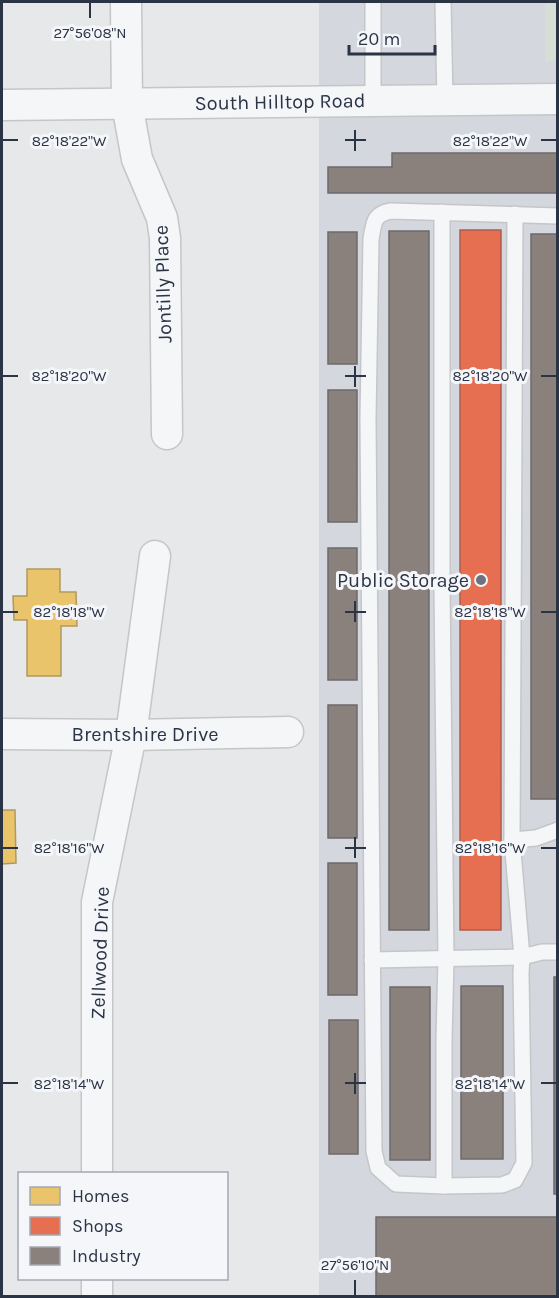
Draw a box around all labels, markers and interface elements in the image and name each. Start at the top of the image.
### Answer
scale bar [349,18,434,56]
text: 27°56'08"N [54,24,126,42]
text: 20 m [358,28,400,50]
street label: South Hilltop Road [194,89,366,115]
text: 82°18'22"W [32,132,107,150]
text: 82°18'22"W [453,132,528,150]
street label: Jontilly Place [149,225,177,343]
text: 82°18'20"W [32,367,107,385]
text: 82°18'20"W [453,367,528,385]
place label: Public Storage [337,569,469,592]
marker: Public Storage [474,573,488,587]
text: 82°18'18"W [33,603,105,621]
text: 82°18'18"W [454,603,526,621]
street label: Brentshire Drive [71,723,219,746]
text: 82°18'16"W [34,839,105,857]
text: 82°18'16"W [455,839,526,857]
street label: Zellwood Drive [86,886,114,1020]
text: 82°18'14"W [34,1075,105,1093]
text: 82°18'14"W [455,1075,526,1093]
legend [18,1172,228,1280]
text: Homes [72,1185,129,1207]
text: Shops [72,1215,124,1237]
text: Industry [72,1245,141,1267]
text: 27°56'10"N [321,1256,389,1274]

